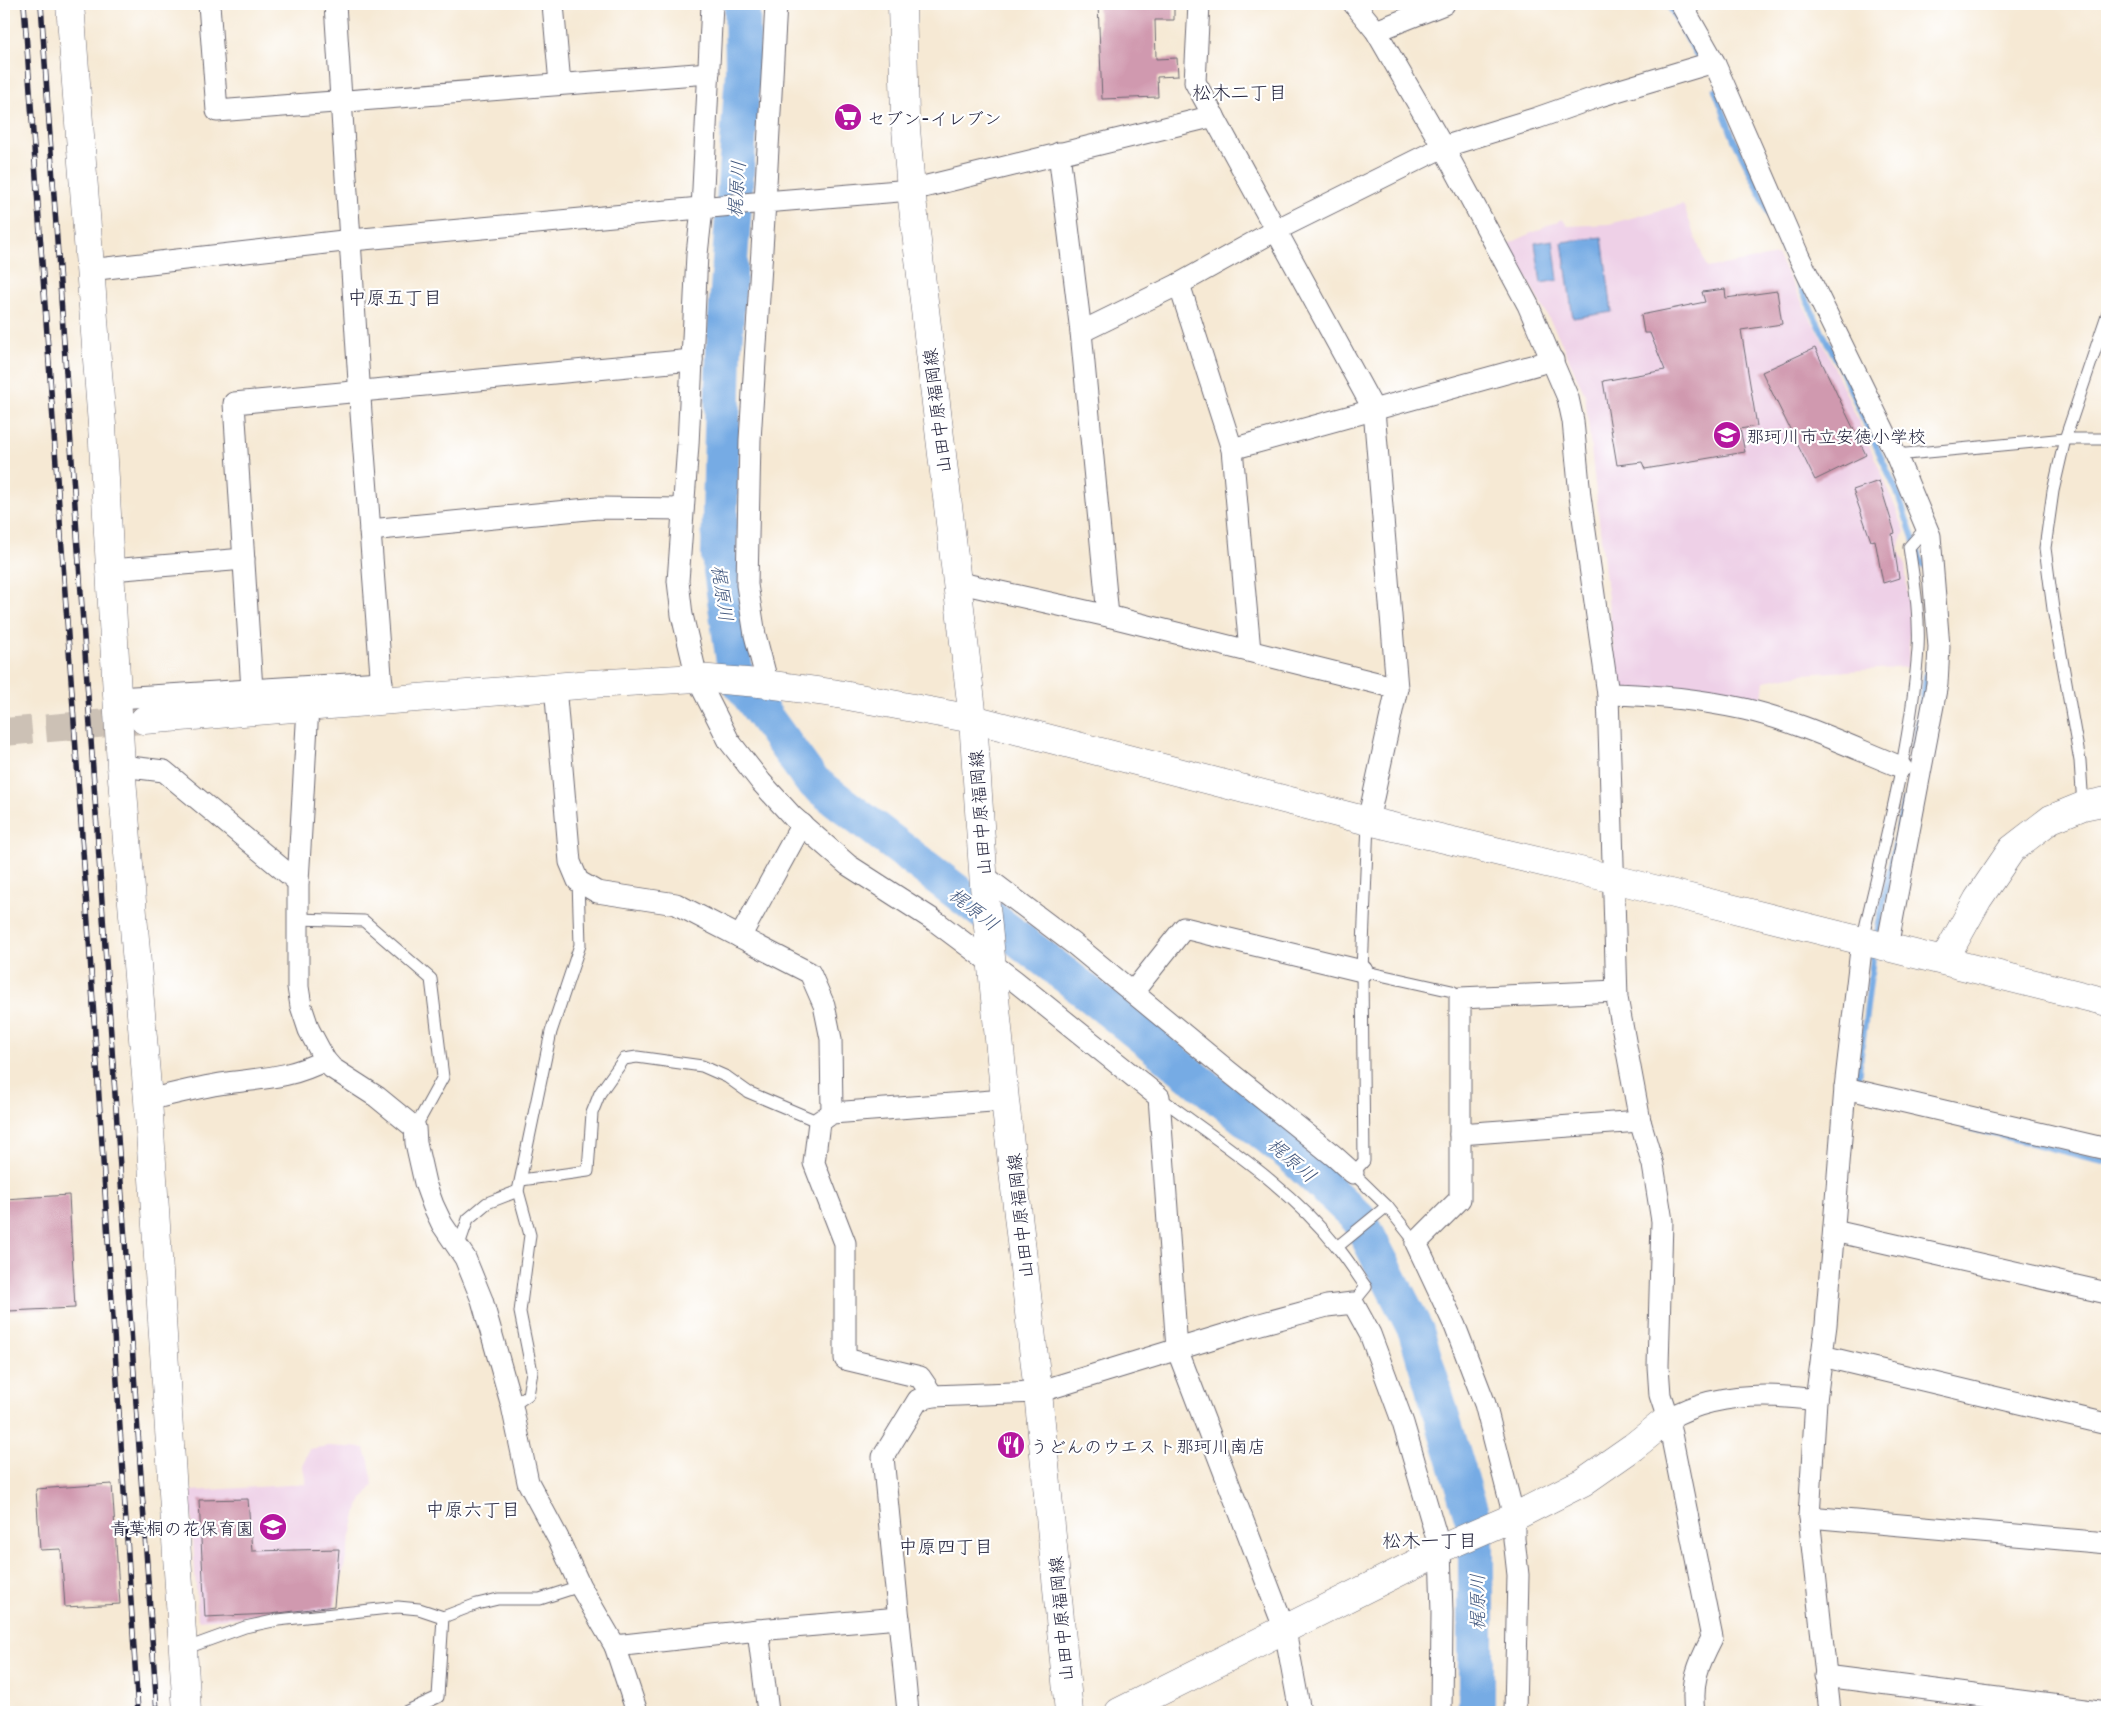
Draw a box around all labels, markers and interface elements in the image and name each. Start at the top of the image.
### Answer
district label: 松木二丁目 [1192,77,1288,105]
supermarket icon: セブン-イレブン [833,102,863,132]
place label: セブン-イレブン [867,104,1002,131]
water label: 梶原川 [719,160,751,218]
district label: 中原五丁目 [347,282,443,310]
street label: 山田中原福岡線 [915,347,957,475]
school or university icon: 那珂川市立安徳小学校 [1712,420,1742,450]
place label: 那珂川市立安徳小学校 [1746,422,1926,449]
water label: 梶原川 [706,563,742,623]
street label: 山田中原福岡線 [961,749,997,877]
water label: 梶原川 [944,879,1006,937]
water label: 梶原川 [1262,1130,1324,1188]
street label: 山田中原福岡線 [999,1152,1039,1280]
restaurant icon: うどんのウエスト那珂川南店 [996,1430,1026,1460]
place label: うどんのウエスト那珂川南店 [1030,1432,1266,1459]
district label: 中原六丁目 [425,1494,521,1522]
school or university icon: 青葉桐の花保育園 [258,1512,288,1542]
place label: 青葉桐の花保育園 [110,1514,254,1541]
district label: 松木一丁目 [1382,1525,1478,1553]
district label: 中原四丁目 [898,1531,994,1559]
street label: 山田中原福岡線 [1041,1555,1079,1683]
water label: 梶原川 [1462,1573,1490,1631]

